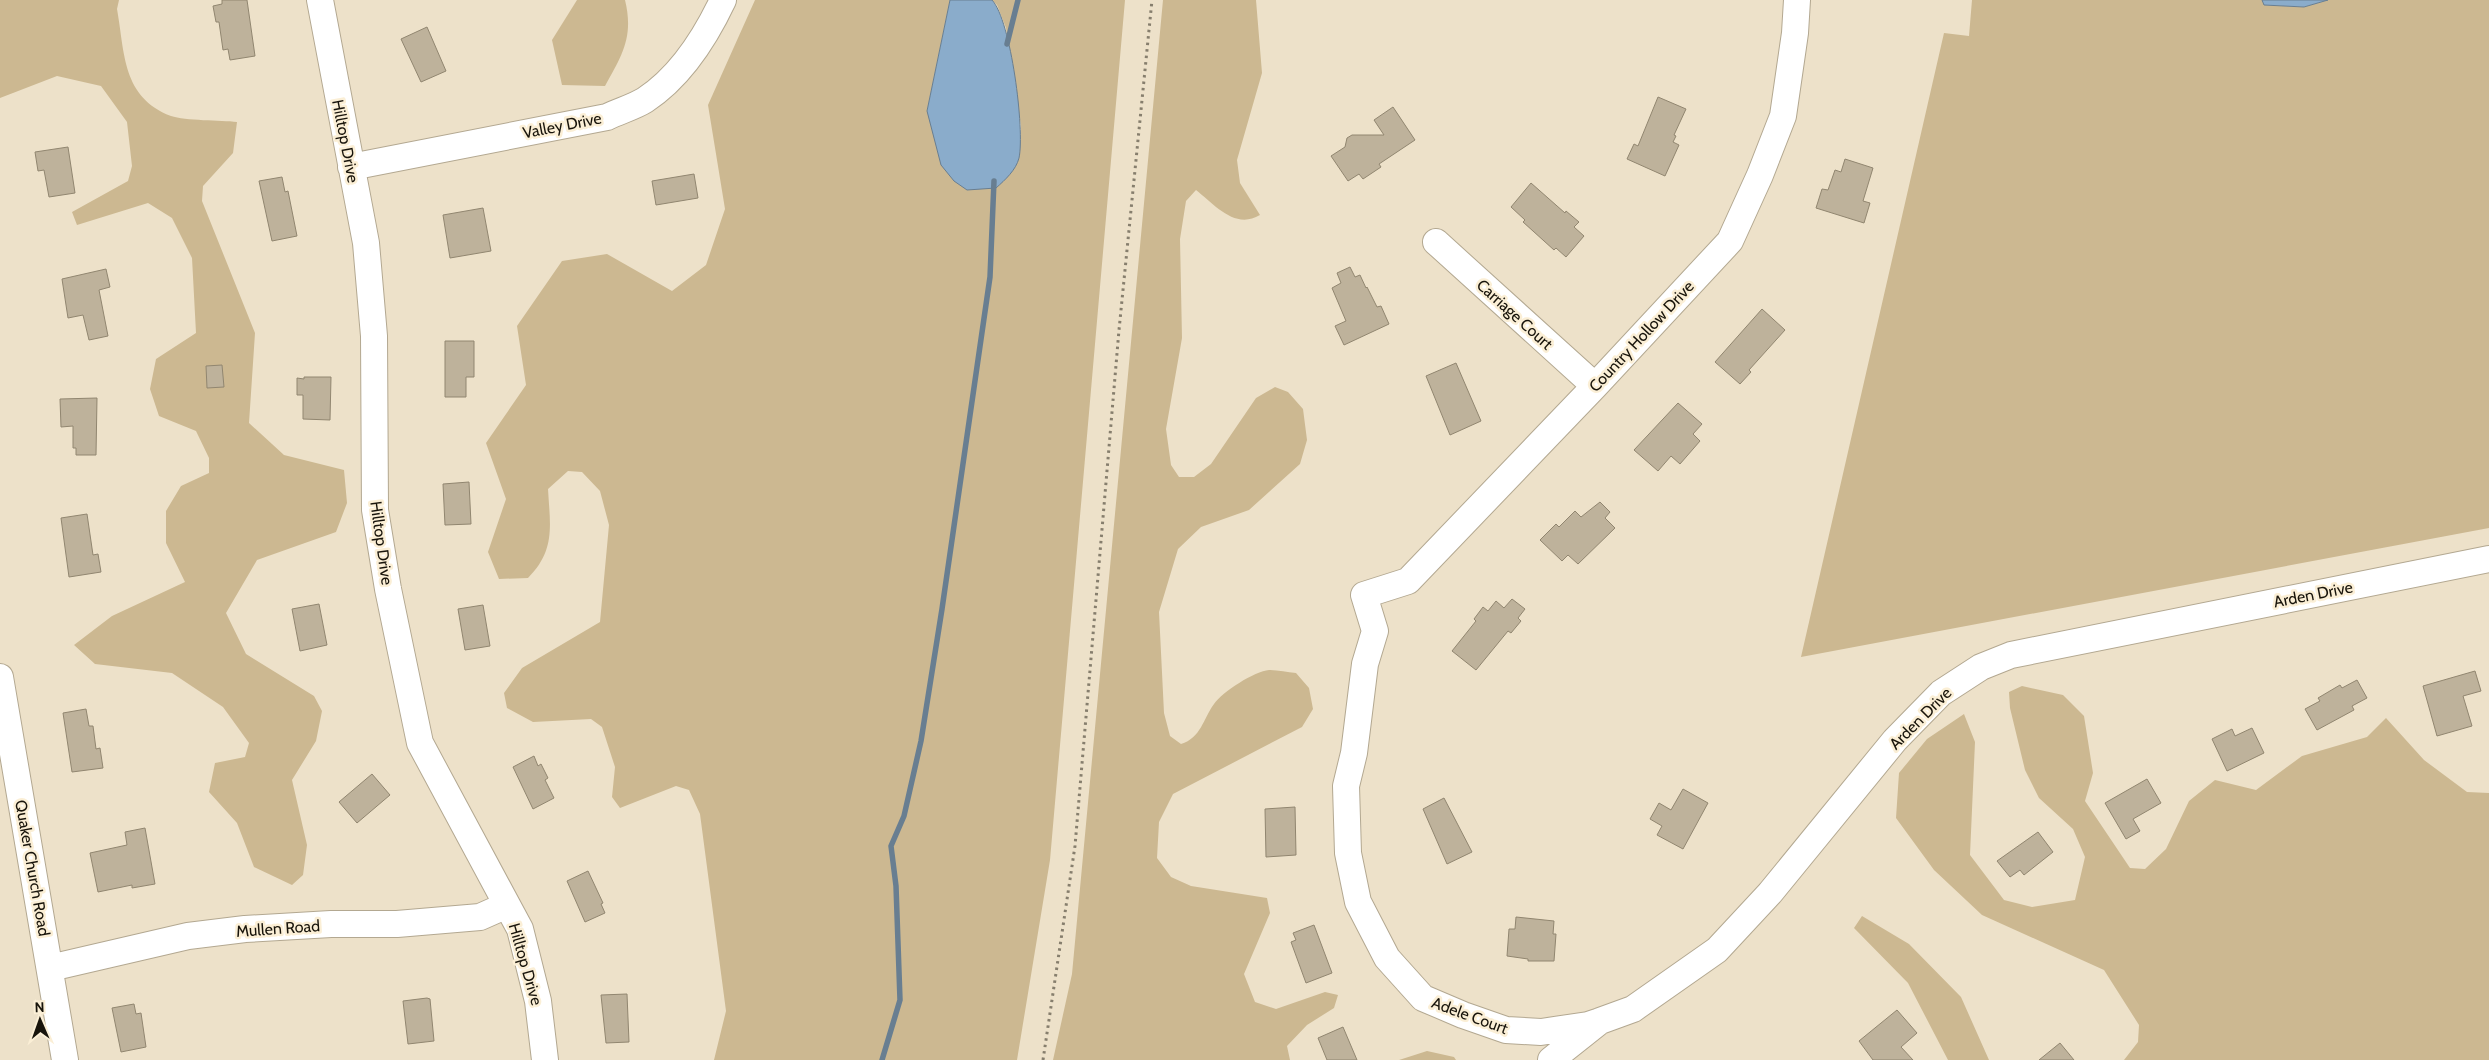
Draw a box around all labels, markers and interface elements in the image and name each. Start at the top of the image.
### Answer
street label: Hilltop Drive [328,98,363,184]
street label: Valley Drive [521,109,603,142]
street label: Carriage Court [1473,275,1557,354]
street label: Country Hollow Drive [1585,277,1698,396]
street label: Hilltop Drive [366,500,397,586]
street label: Arden Drive [2272,578,2354,611]
street label: Arden Drive [1885,683,1955,753]
street label: Quaker Church Road [11,799,54,938]
street label: Mullen Road [235,916,321,941]
street label: Hilltop Drive [505,921,546,1007]
street label: Adele Court [1429,993,1511,1038]
north arrow [15,995,65,1045]
text: N [34,998,45,1016]

